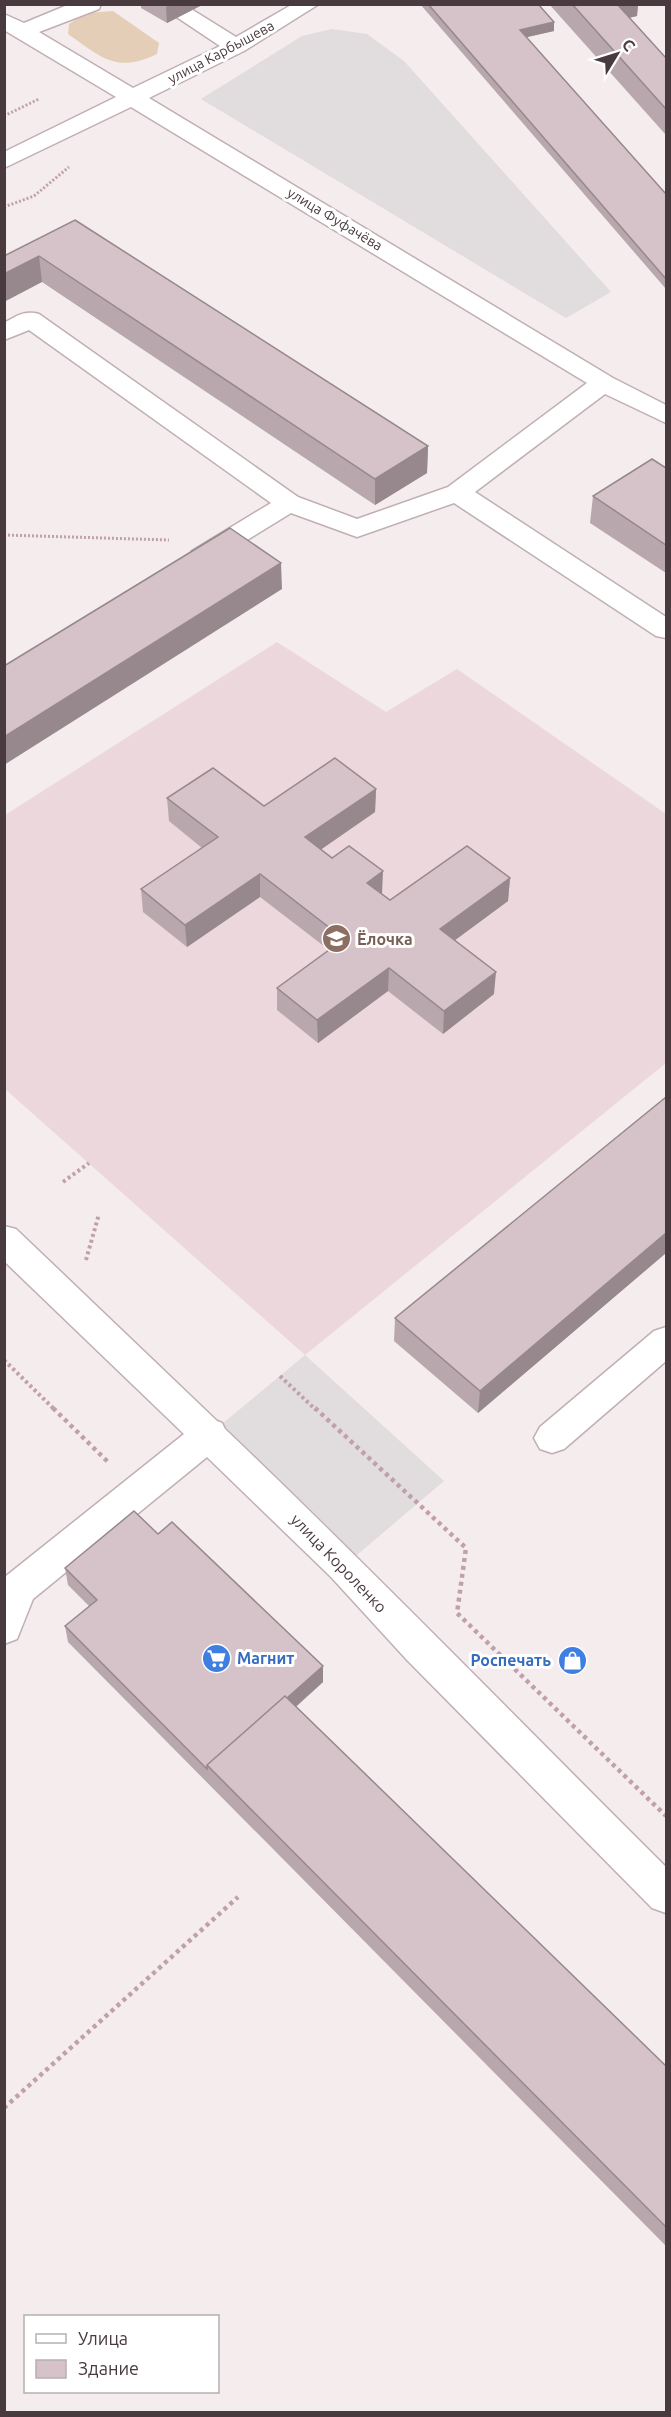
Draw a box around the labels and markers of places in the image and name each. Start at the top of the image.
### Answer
school or university icon: Ёлочка [320,923,352,955]
place label: Ёлочка [357,930,413,948]
supermarket icon: Магнит [200,1642,232,1674]
shop icon: Роспечать [556,1644,588,1676]
place label: Магнит [237,1649,294,1667]
place label: Роспечать [470,1651,551,1669]

